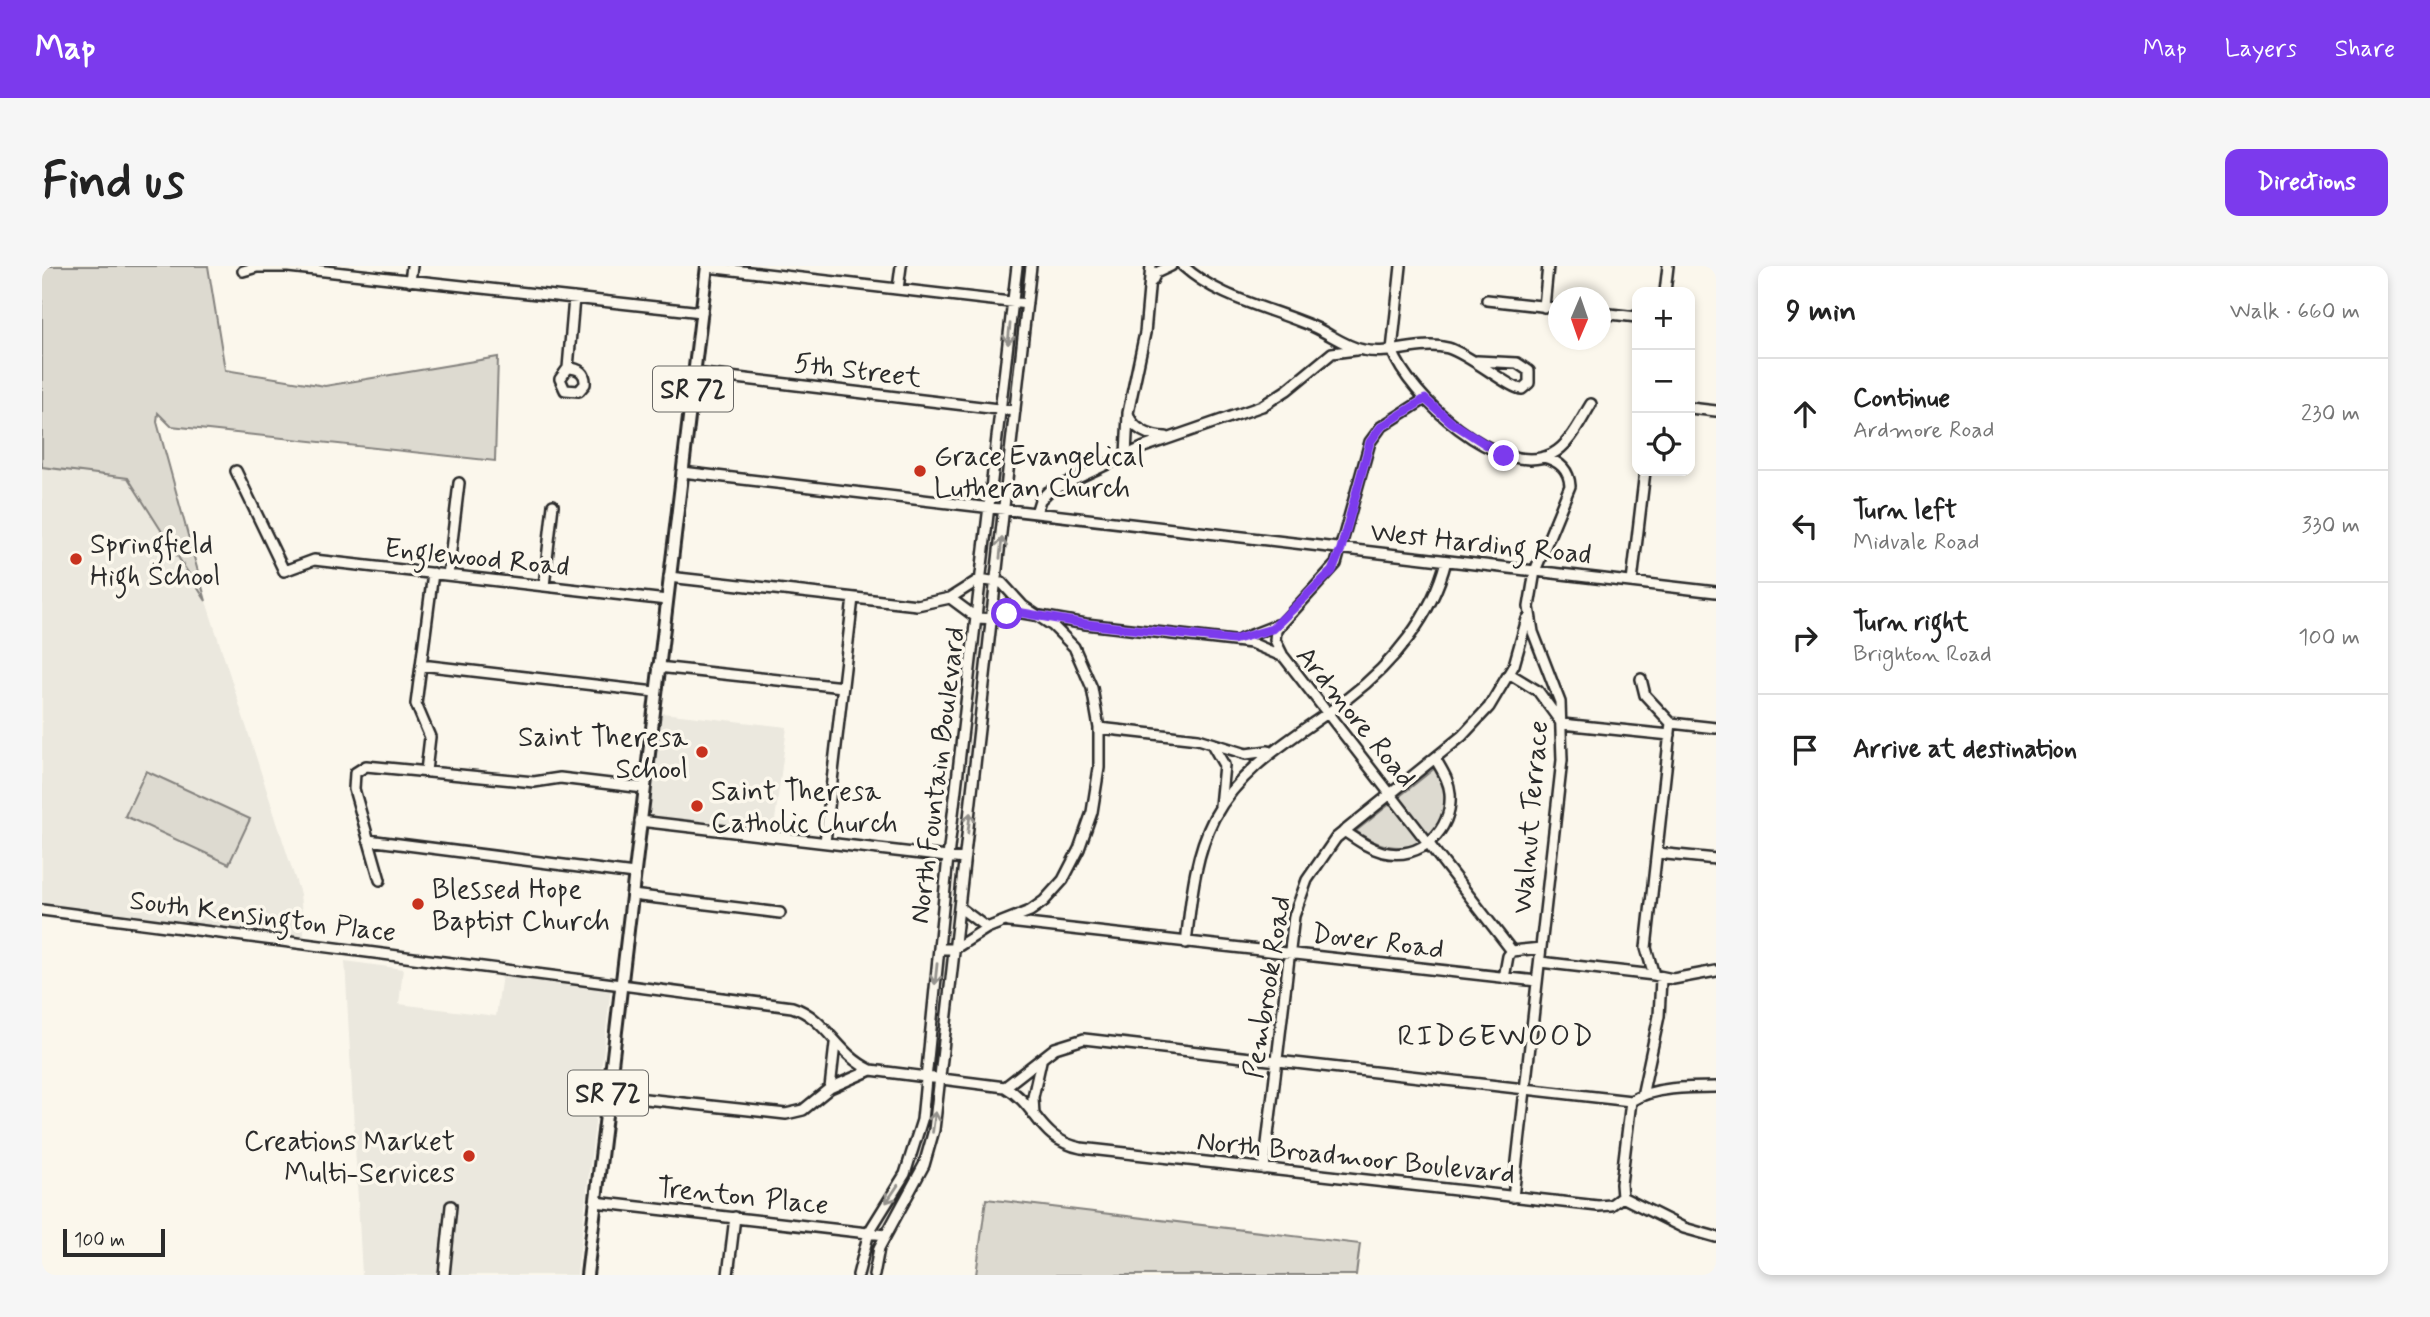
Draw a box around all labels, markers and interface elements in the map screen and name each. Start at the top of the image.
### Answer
text: Map [35,27,95,71]
text: Map [2143,34,2187,65]
text: Layers [2225,34,2297,65]
text: Share [2335,34,2395,65]
button: Directions [2225,149,2388,216]
text: Find us [42,150,185,215]
north arrow [1548,287,1611,350]
map controls [1632,287,1695,476]
button: + [1632,287,1695,350]
text: 9 min [1786,292,1856,331]
text: Walk · 660 m [2230,297,2360,327]
one-way arrow [1003,322,1016,345]
street label: 5th Street [792,345,924,398]
button: − [1632,350,1695,413]
road number: SR 72 [653,366,733,412]
text: Continue [1853,382,1950,416]
icon: ahead [1786,395,1824,433]
text: 230 m [2301,399,2360,429]
button: locate [1632,413,1695,476]
text: Ardmore Road [1853,416,1994,446]
place label: Grace Evangelical Lutheran Church [934,439,1144,508]
route end [1488,440,1519,471]
marker: Grace Evangelical Lutheran Church [912,463,928,479]
text: Turn left [1853,494,1957,528]
icon: left [1786,507,1824,545]
text: 330 m [2302,511,2360,541]
street label: West Harding Road [1368,514,1593,577]
place label: Springfield High School [90,527,220,599]
text: Midvale Road [1853,528,1980,558]
street label: Englewood Road [382,530,571,590]
one-way arrow [994,538,1007,560]
marker: Springfield High School [68,551,84,567]
route start [991,598,1022,629]
text: Turn right [1853,606,1969,640]
icon: right [1786,619,1824,657]
text: 100 m [2298,623,2360,653]
street label: North Fountain Boulevard [902,625,975,926]
street label: Ardmore Road [1286,639,1424,796]
text: Brighton Road [1853,640,1992,670]
street label: Walnut Terrace [1505,719,1558,915]
place label: Saint Theresa School [518,720,688,789]
icon: arrive [1786,731,1824,769]
text: Arrive at destination [1853,733,2077,767]
marker: Saint Theresa School [694,744,710,760]
place label: Saint Theresa Catholic Church [711,774,898,843]
marker: Saint Theresa Catholic Church [689,798,705,814]
one-way arrow [962,812,975,835]
place label: Blessed Hope Baptist Church [432,872,610,941]
street label: South Kensington Place [127,883,398,955]
street label: Pembrook Road [1236,893,1301,1081]
marker: Blessed Hope Baptist Church [410,896,426,912]
street label: Dover Road [1310,916,1446,969]
one-way arrow [930,962,943,984]
district label: RIDGEWOOD [1397,1017,1595,1056]
road number: SR 72 [568,1070,648,1115]
one-way arrow [928,1111,941,1134]
street label: North Broadmoor Boulevard [1195,1123,1517,1194]
place label: Creations Market Multi-Services [244,1124,455,1193]
marker: Creations Market Multi-Services [461,1148,477,1164]
street label: Trenton Place [655,1170,830,1225]
one-way arrow [885,1184,899,1203]
scale bar [63,1226,164,1258]
text: 100 m [74,1228,125,1253]

